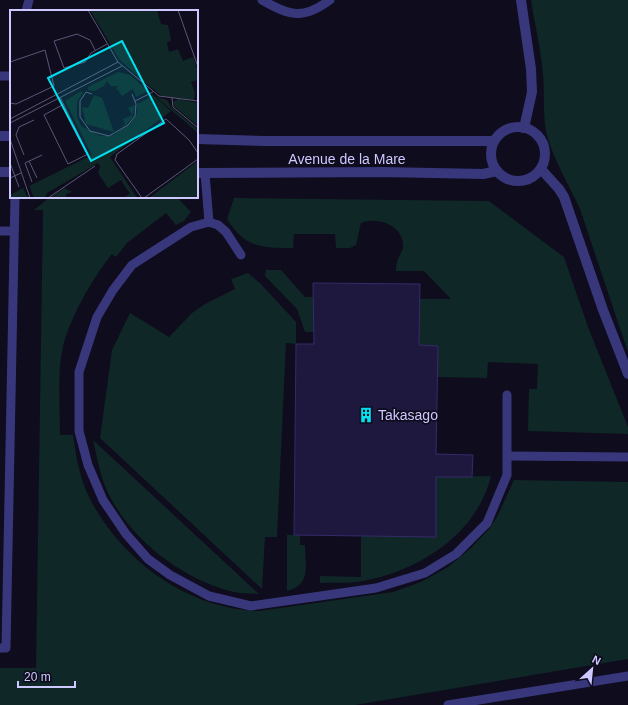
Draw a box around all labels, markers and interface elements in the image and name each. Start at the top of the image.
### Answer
inset map [10,10,198,198]
street label: Avenue de la Mare [288,151,406,167]
building icon: Takasago [357,406,375,424]
place label: Takasago [378,407,438,423]
north arrow [572,649,612,689]
text: N [590,653,603,667]
scale bar [18,663,75,689]
text: 20 m [24,670,51,684]

